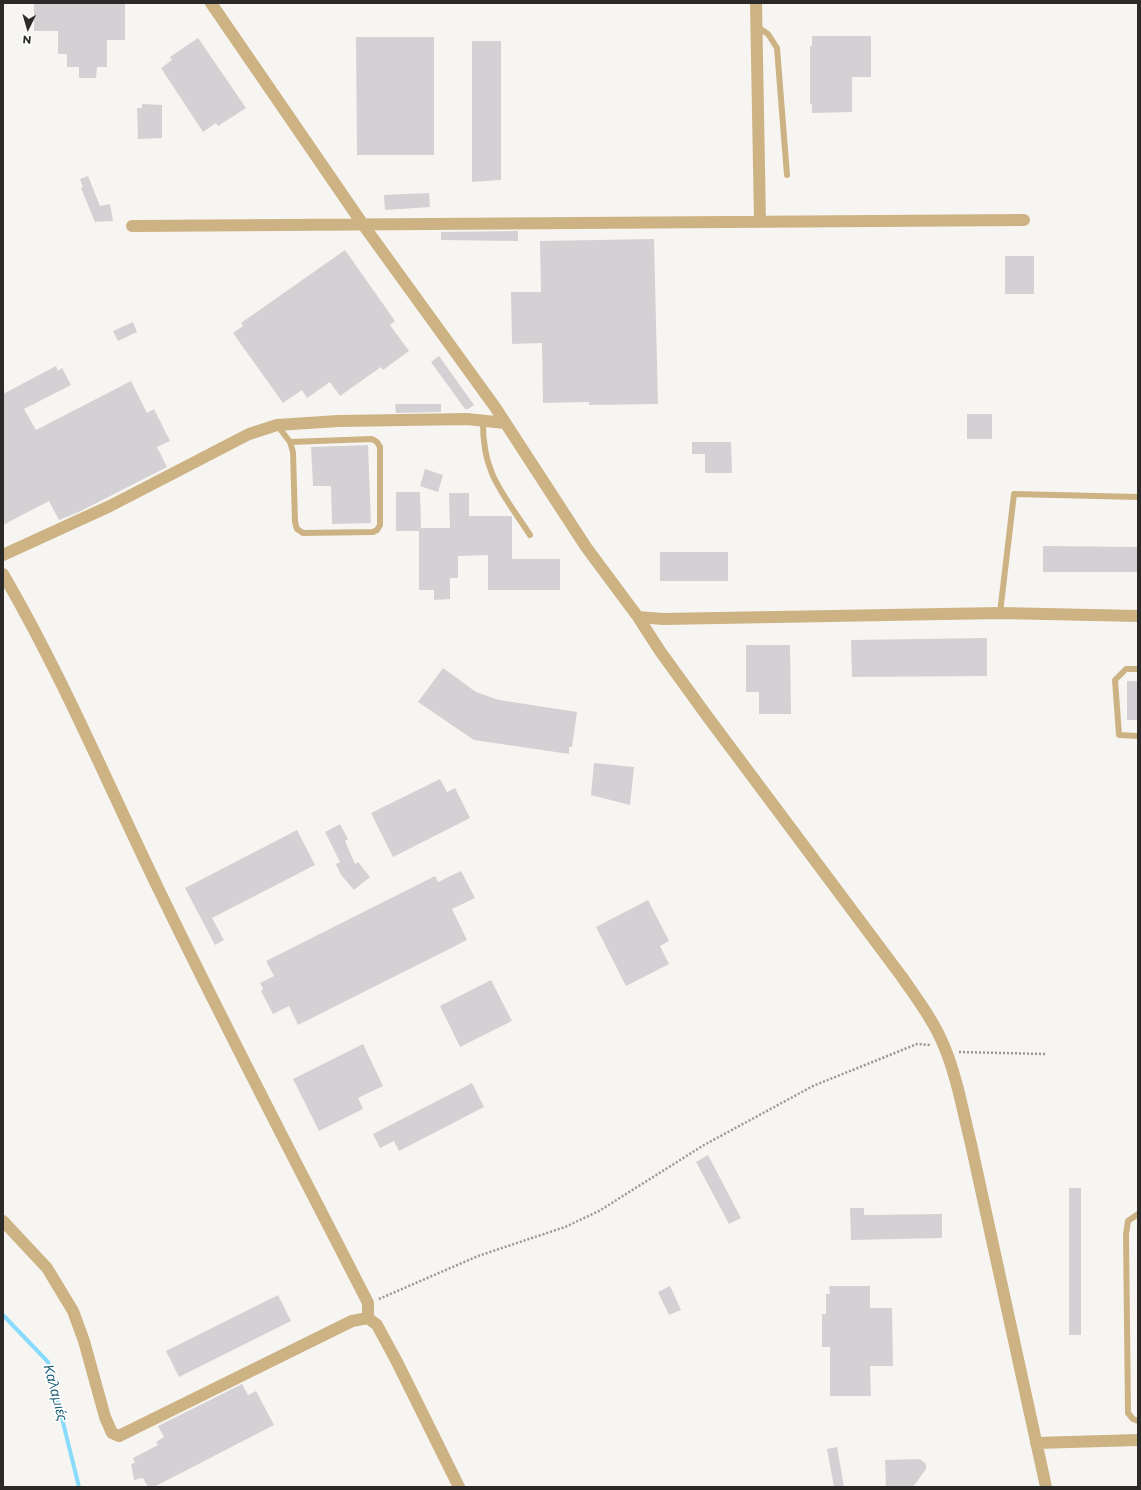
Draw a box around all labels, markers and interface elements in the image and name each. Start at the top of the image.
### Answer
north arrow [8,8,48,48]
text: N [22,33,32,47]
water label: Καλαμιές [39,1363,71,1423]

